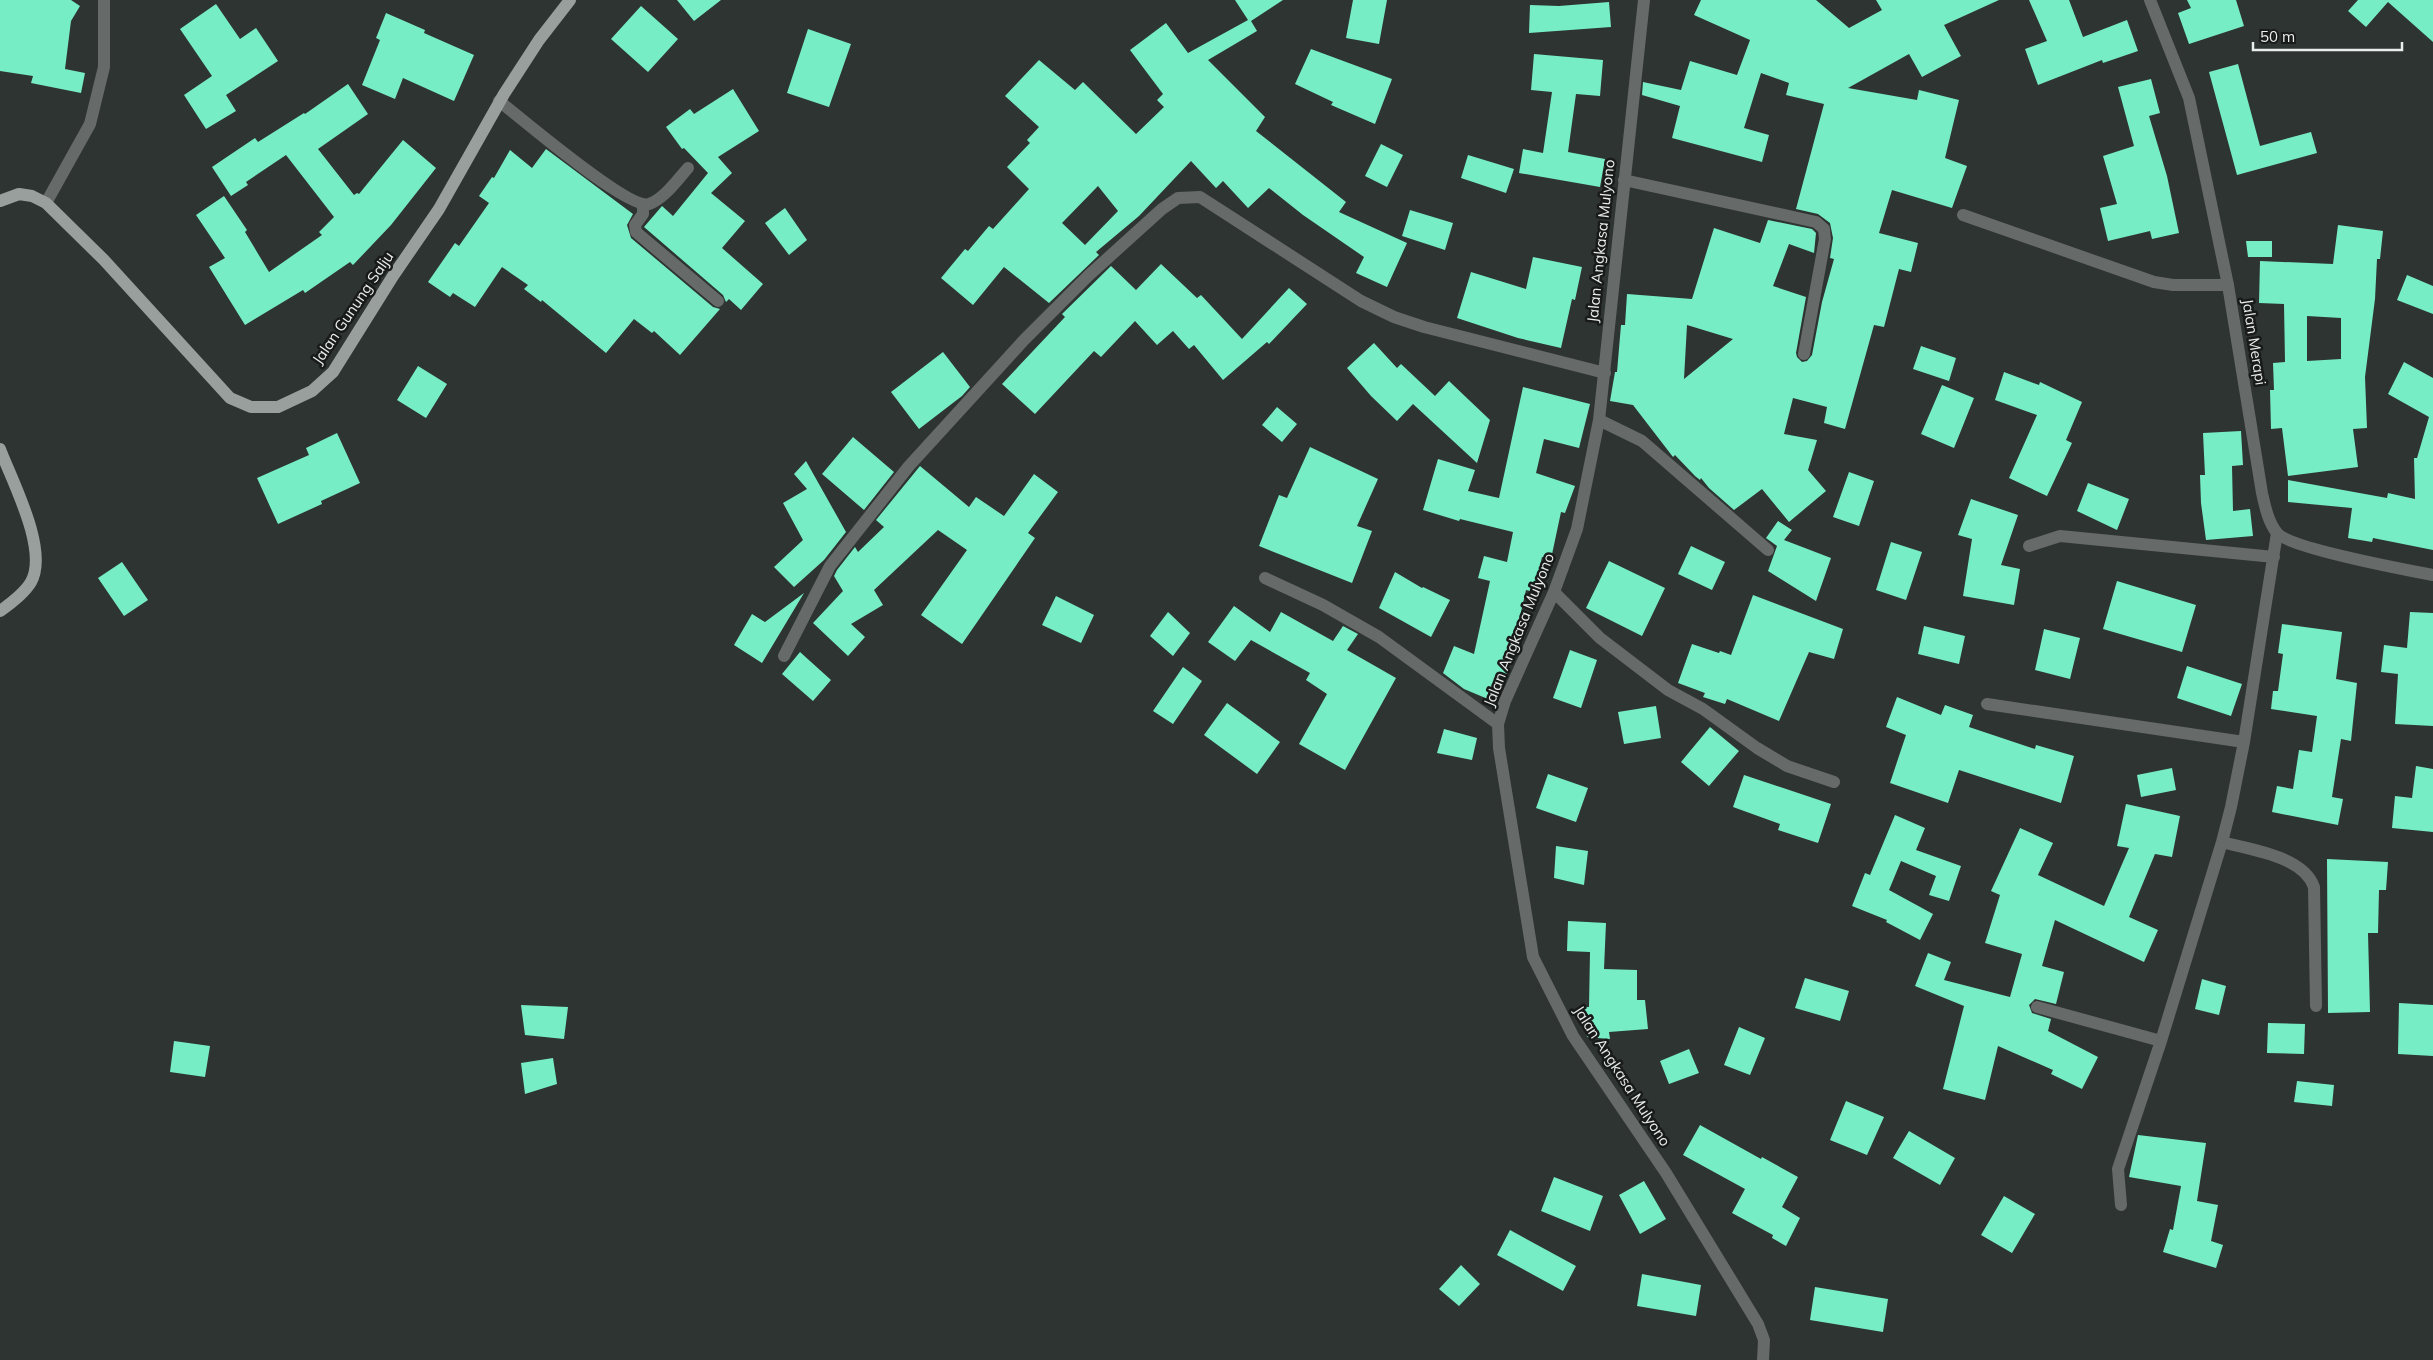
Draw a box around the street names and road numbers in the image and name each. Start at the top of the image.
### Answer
street label: Jalan Angkasa Mulyono [1582,158,1619,323]
street label: Jalan Gunung Salju [308,248,397,368]
street label: Jalan Merapi [2238,297,2271,386]
street label: Jalan Angkasa Mulyono [1479,550,1558,709]
street label: Jalan Angkasa Mulyono [1570,1002,1675,1150]

